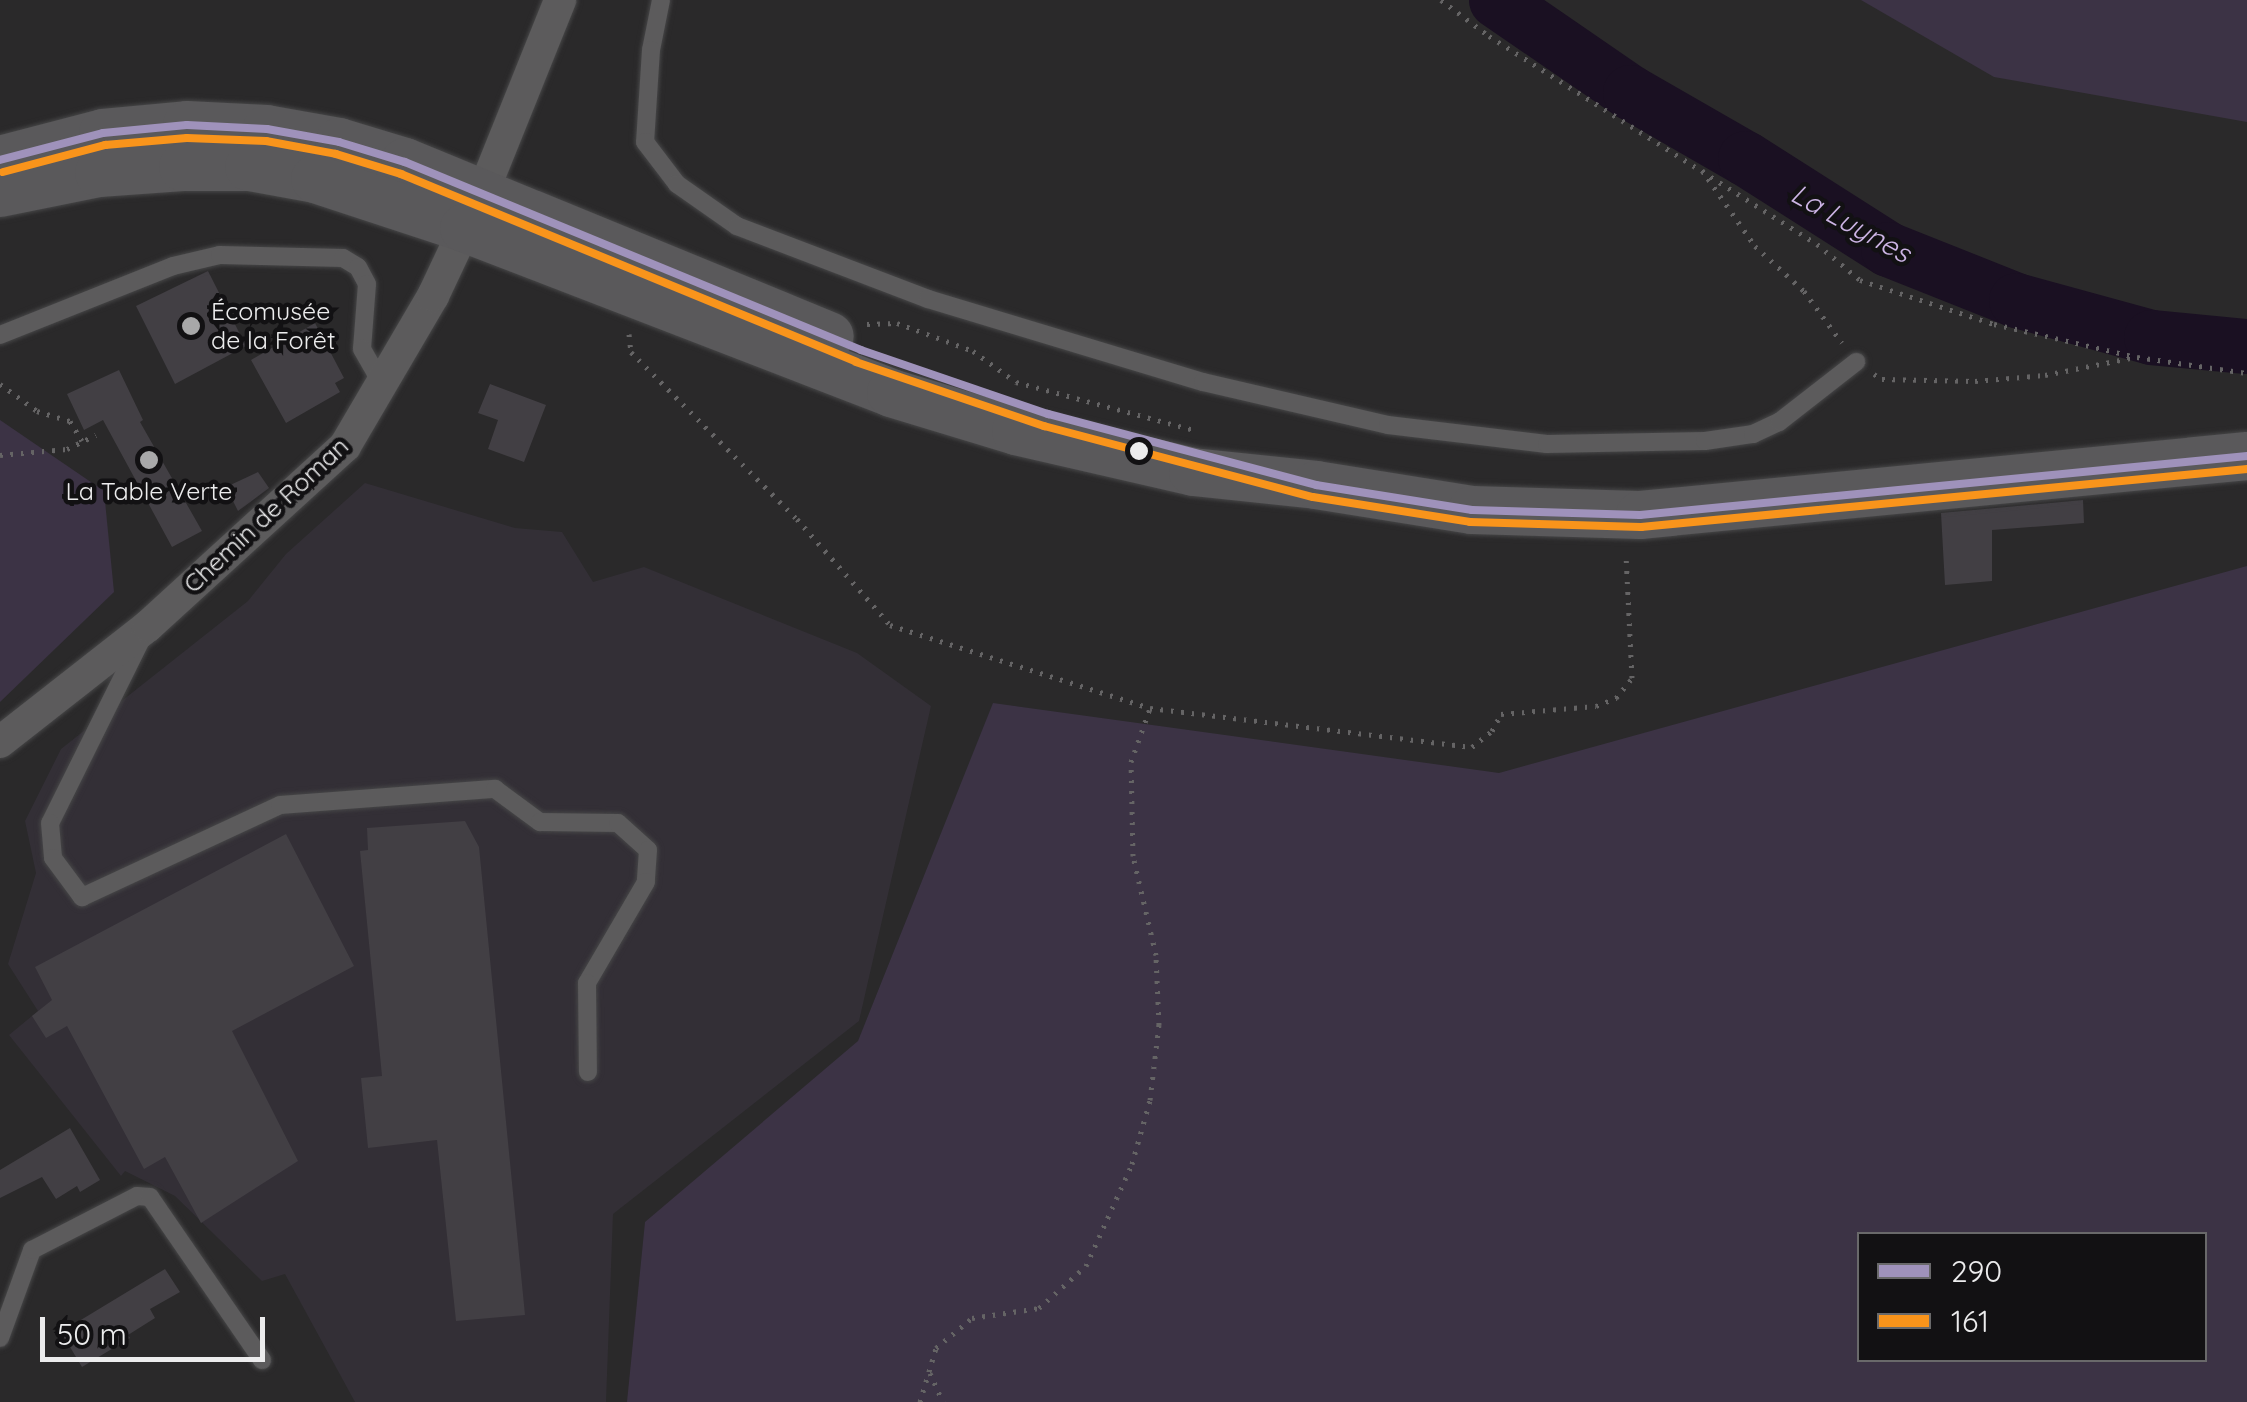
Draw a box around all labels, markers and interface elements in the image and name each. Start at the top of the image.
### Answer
water label: La Luynes [1785,176,1917,270]
place label: Écomusée de la Forêt [211,297,335,356]
marker: Écomusée de la Forêt [180,315,202,337]
street label: Chemin de Roman [177,431,355,599]
unlabelled marker [1129,441,1149,461]
marker: La Table Verte [138,449,160,471]
place label: La Table Verte [66,476,232,506]
legend [1857,1232,2207,1362]
text: 290 [1951,1252,2002,1290]
scale bar [45,1297,270,1359]
text: 161 [1951,1302,1989,1340]
text: 50 m [57,1315,127,1353]

